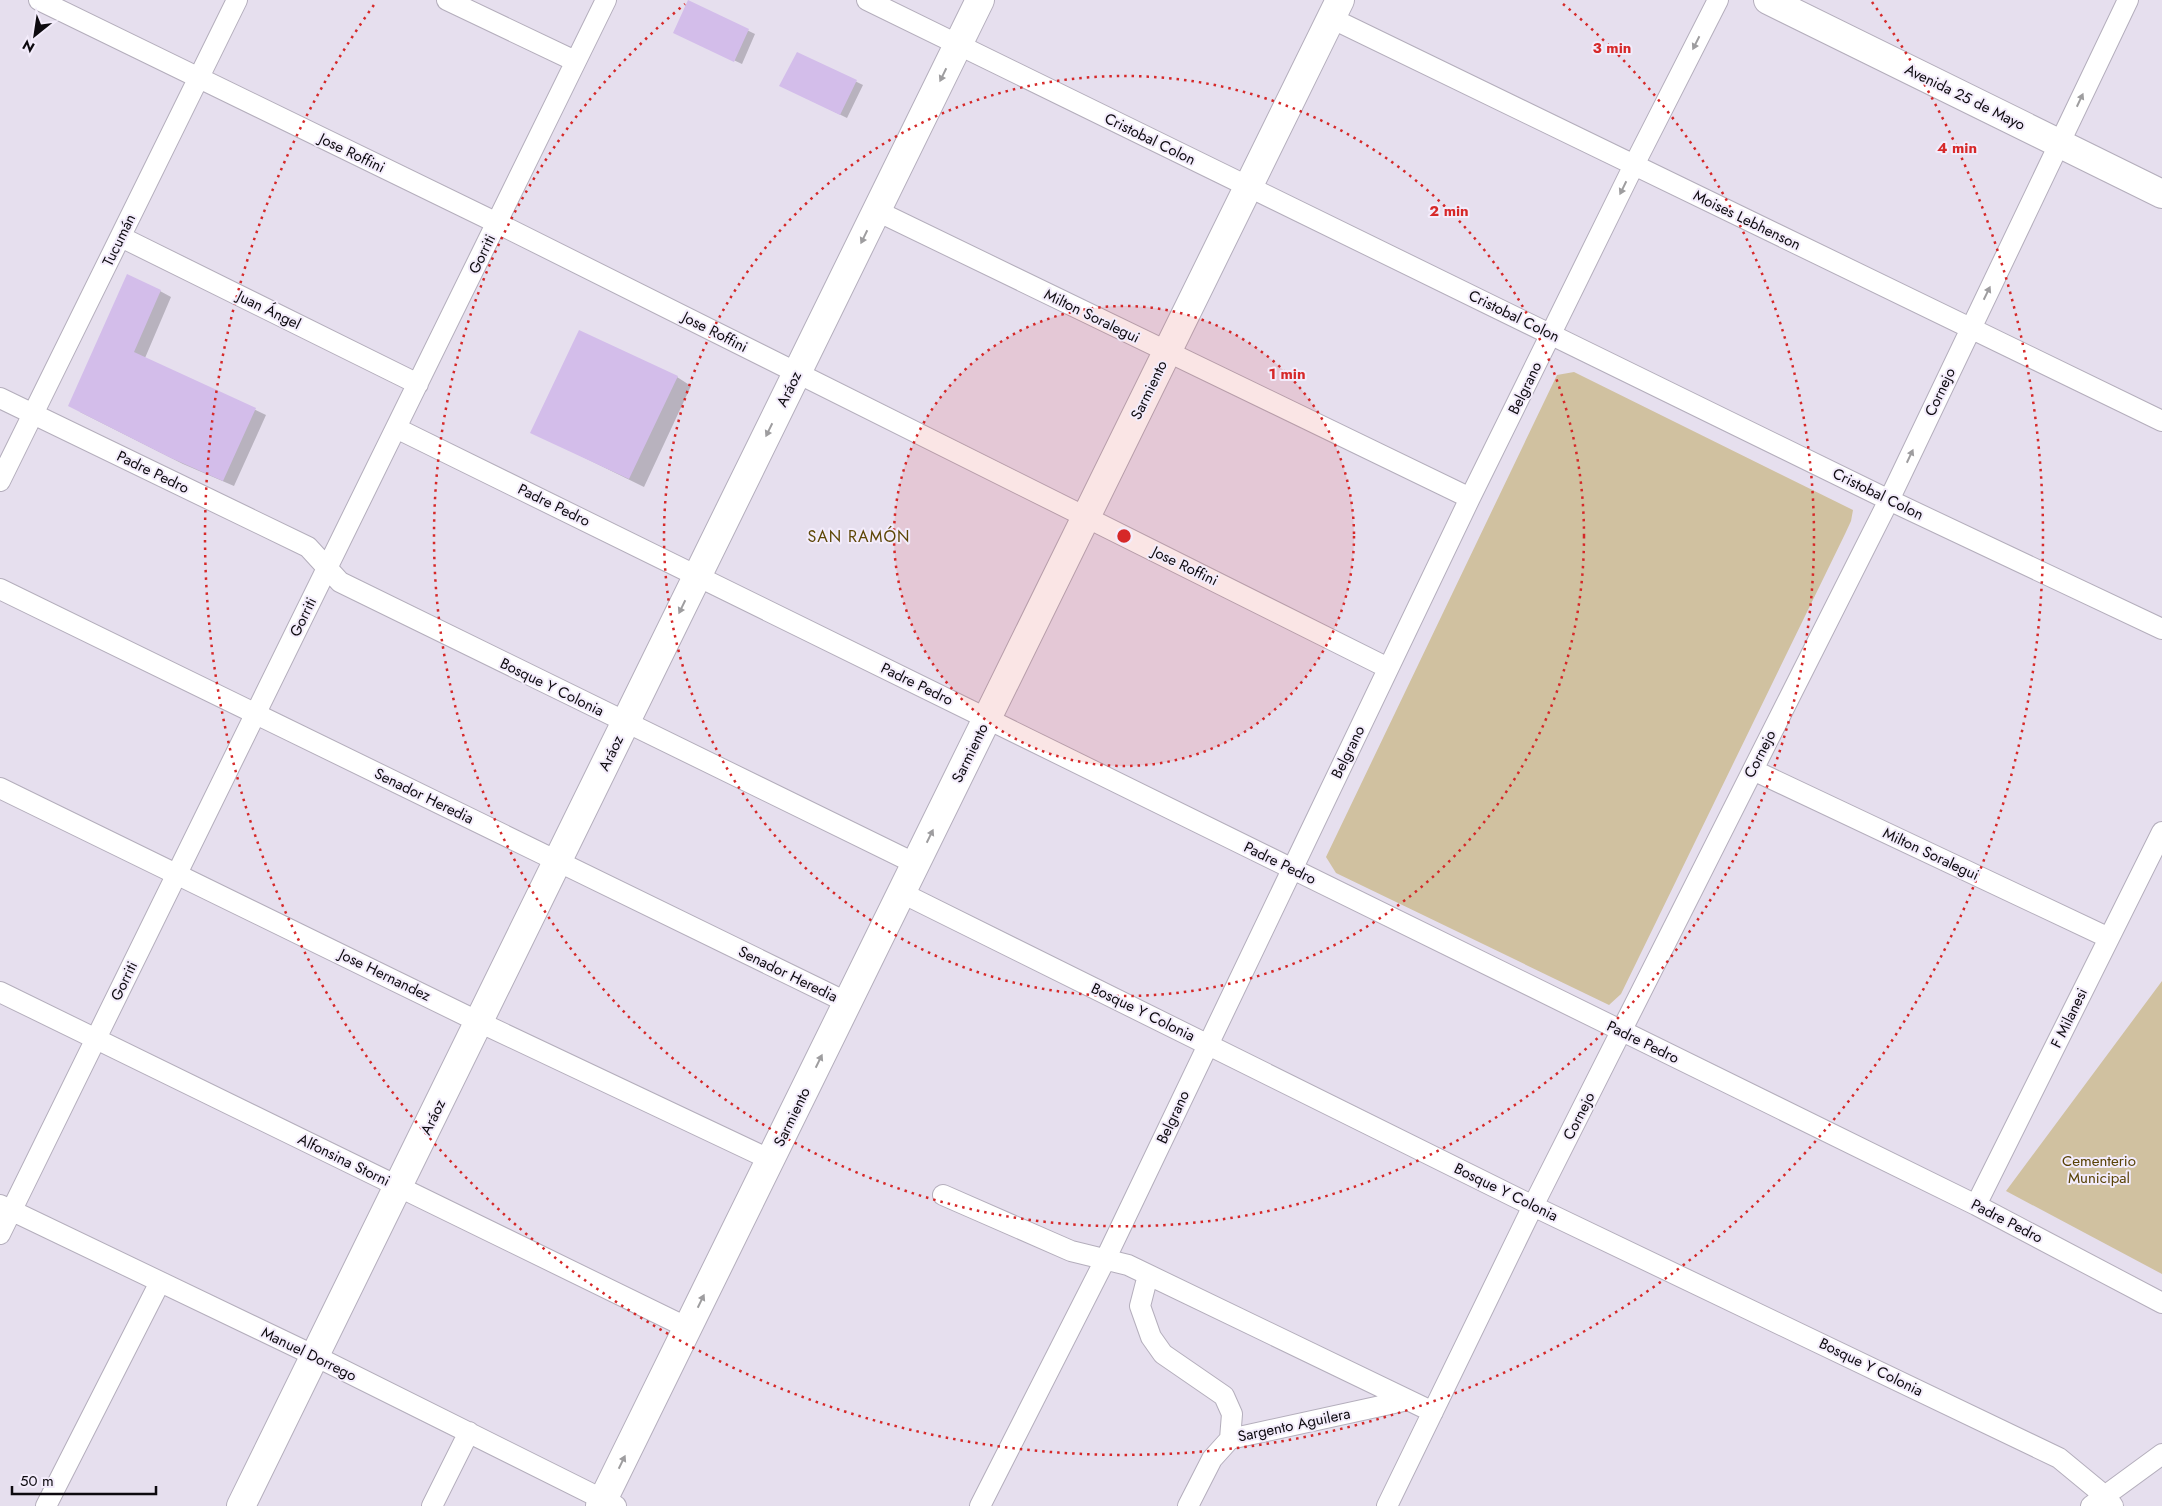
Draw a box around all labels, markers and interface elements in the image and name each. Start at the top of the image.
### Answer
north arrow [10,10,60,60]
text: N [19,35,38,58]
one-way arrow [1692,36,1700,51]
text: 3 min [1593,37,1631,59]
street label: Avenida 25 de Mayo [1901,58,2029,136]
one-way arrow [939,68,947,82]
one-way arrow [2077,93,2085,107]
street label: Cristobal Colon [1101,107,1199,171]
street label: Jose Roffini [314,127,389,178]
text: 4 min [1937,137,1977,159]
one-way arrow [1619,181,1627,196]
street label: Moises Lebhenson [1690,184,1804,256]
text: 2 min [1429,200,1469,222]
street label: Tucumán [97,210,141,270]
one-way arrow [860,230,868,244]
street label: Gorriti [463,231,501,277]
street label: Milton Soralegui [1040,283,1144,349]
street label: Juan Ángel [232,284,305,335]
street label: Cristobal Colon [1465,284,1563,348]
one-way arrow [1983,286,1991,301]
street label: Jose Roffini [677,305,752,358]
street label: Sarmiento [1125,357,1173,423]
street label: Belgrano [1503,358,1547,418]
text: 1 min [1268,363,1306,385]
street label: Cornejo [1919,364,1961,420]
street label: Aráoz [771,367,807,411]
one-way arrow [765,423,773,437]
street label: Padre Pedro [113,445,193,499]
one-way arrow [1906,449,1914,463]
street label: Cristobal Colon [1829,462,1927,526]
street label: Padre Pedro [514,478,594,532]
district label: SAN RAMÓN [807,525,911,548]
centre of rings [1115,527,1133,545]
street label: Jose Roffini [1147,540,1222,591]
street label: Gorriti [284,594,322,640]
one-way arrow [677,600,685,614]
street label: Bosque Y Colonia [496,652,608,722]
street label: Padre Pedro [877,657,957,711]
street label: Sarmiento [946,720,994,786]
street label: Belgrano [1326,722,1370,782]
street label: Cornejo [1739,726,1781,782]
street label: Aráoz [593,731,629,775]
street label: Senador Heredia [371,762,477,830]
street label: Milton Soralegui [1879,822,1983,886]
one-way arrow [926,829,934,843]
street label: Padre Pedro [1240,836,1320,890]
street label: Senador Heredia [735,940,841,1008]
street label: Jose Hernandez [334,942,435,1007]
street label: Gorriti [105,958,143,1004]
street label: Bosque Y Colonia [1087,977,1199,1047]
street label: F Milanesi [2045,984,2093,1052]
street label: Padre Pedro [1603,1015,1683,1069]
one-way arrow [816,1054,824,1068]
street label: Sarmiento [768,1084,816,1150]
street label: Belgrano [1151,1087,1195,1147]
street label: Cornejo [1558,1088,1600,1144]
street label: Aráoz [415,1095,451,1139]
street label: Alfonsina Storni [294,1128,394,1192]
park label: Cementerio Municipal [2062,1150,2136,1189]
street label: Bosque Y Colonia [1450,1157,1562,1227]
street label: Padre Pedro [1967,1194,2047,1248]
one-way arrow [698,1294,706,1308]
street label: Manuel Dorrego [258,1321,360,1387]
street label: Bosque Y Colonia [1815,1332,1927,1402]
street label: Sargento Aguilera [1236,1402,1352,1448]
one-way arrow [618,1455,626,1469]
scale bar [12,1464,156,1496]
text: 50 m [20,1470,54,1492]

